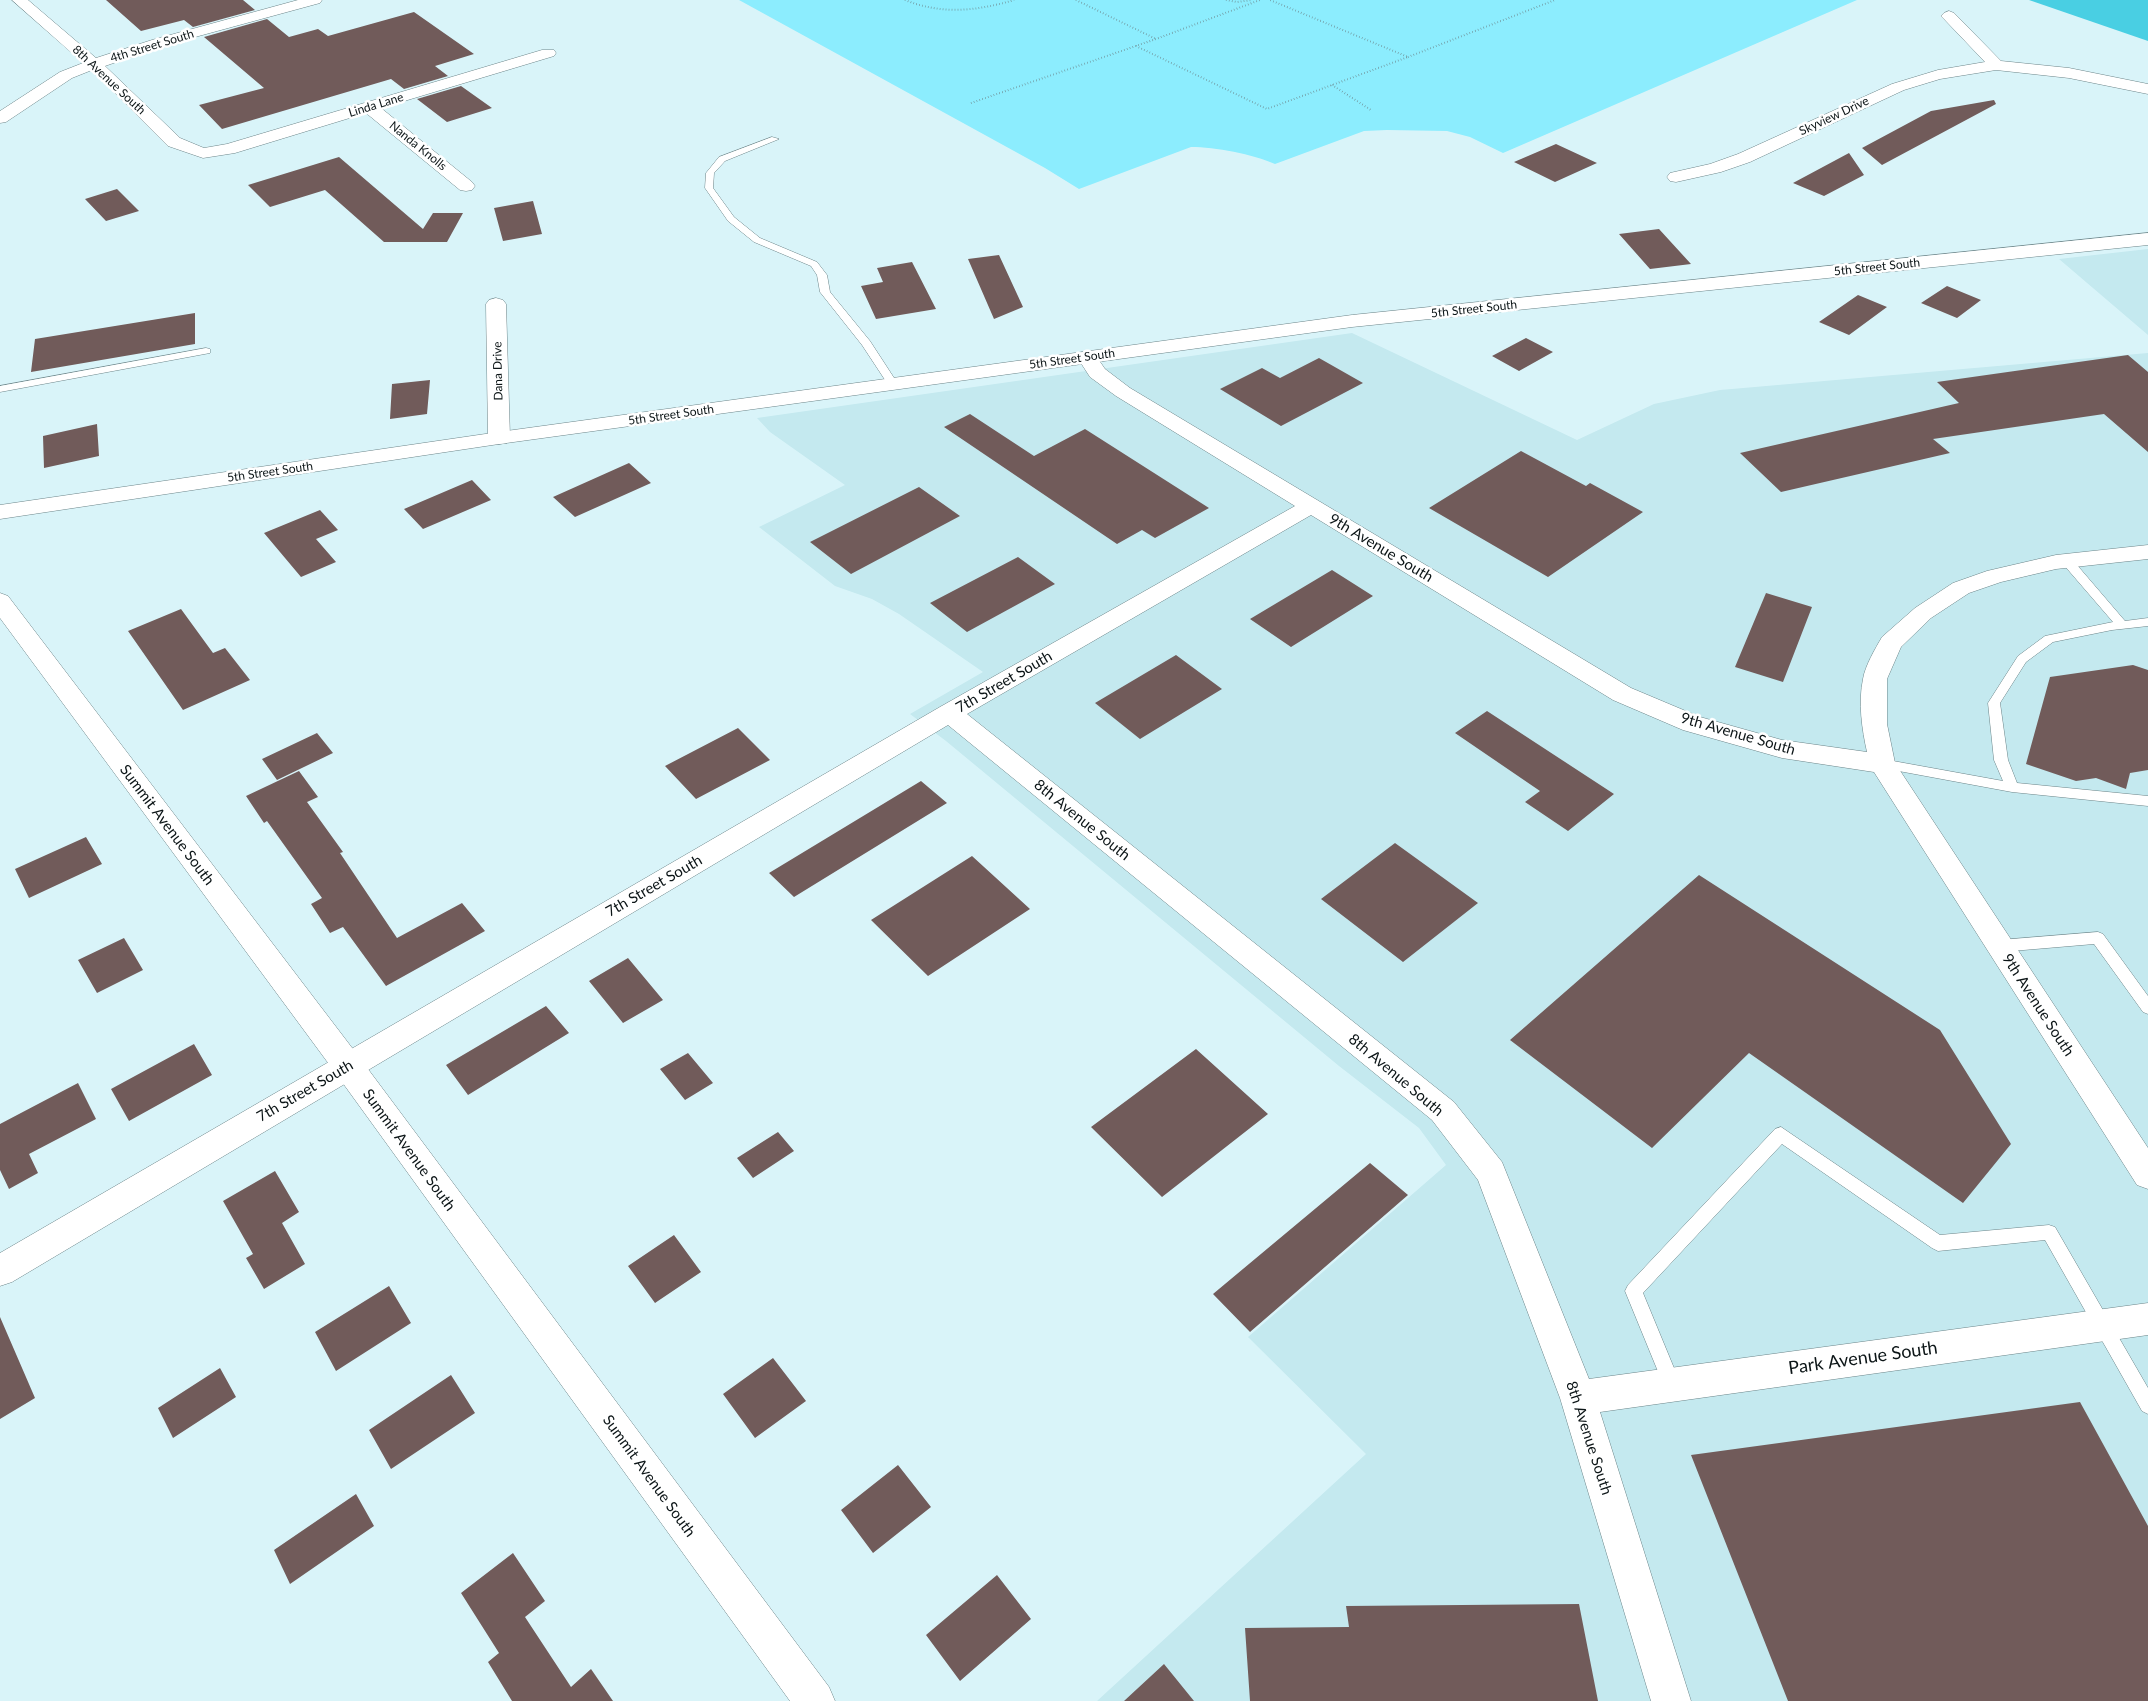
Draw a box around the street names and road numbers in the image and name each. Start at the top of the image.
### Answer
street label: 4th Street South [108,26,196,66]
street label: 8th Avenue South [69,42,149,118]
street label: Linda Lane [347,90,405,120]
street label: Skyview Drive [1797,94,1871,138]
street label: Nanda Knolls [386,118,450,174]
street label: 5th Street South [1833,255,1921,279]
street label: 5th Street South [1430,297,1518,321]
street label: Dana Drive [490,341,506,401]
street label: 5th Street South [1028,346,1116,372]
street label: 5th Street South [627,402,715,428]
street label: 5th Street South [226,459,314,485]
street label: 9th Avenue South [1326,510,1436,586]
street label: 7th Street South [953,647,1055,717]
street label: 9th Avenue South [1679,709,1797,759]
street label: Summit Avenue South [116,761,218,889]
street label: 8th Avenue South [1030,776,1134,864]
street label: 7th Street South [603,851,705,921]
street label: 9th Avenue South [1998,950,2078,1060]
street label: 8th Avenue South [1345,1030,1447,1120]
street label: 7th Street South [254,1056,356,1126]
street label: Summit Avenue South [359,1086,459,1214]
street label: Park Avenue South [1787,1337,1939,1379]
street label: 8th Avenue South [1562,1379,1616,1497]
street label: Summit Avenue South [599,1412,699,1540]

